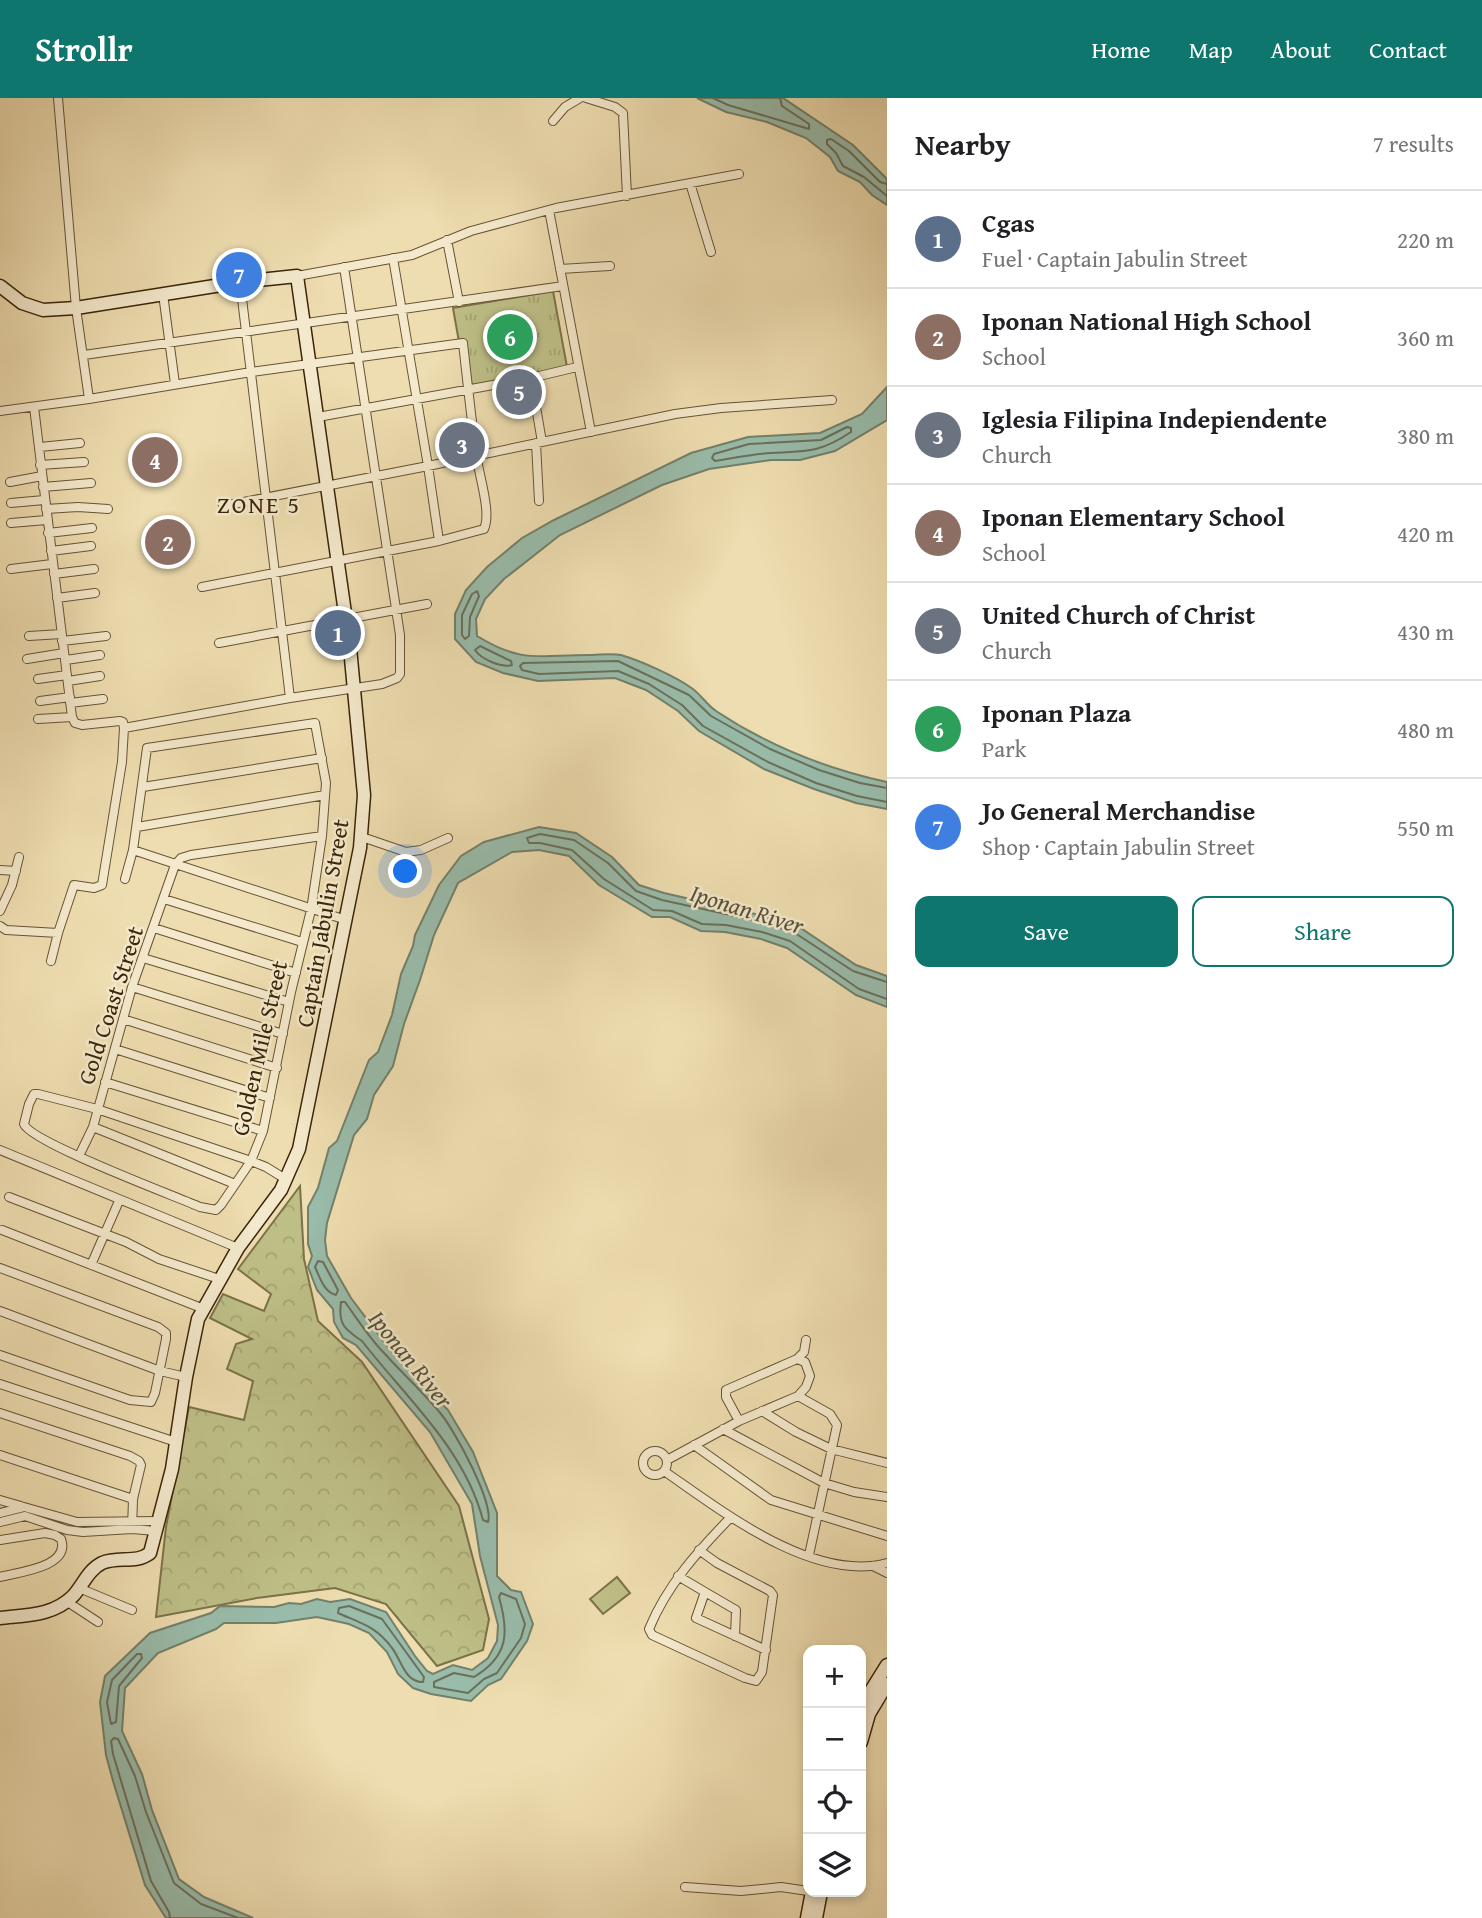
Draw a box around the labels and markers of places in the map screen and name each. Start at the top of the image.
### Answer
pin: 7 [216,249,262,301]
pin: 6 [487,311,533,363]
pin: 5 [496,366,542,418]
pin: 3 [439,419,485,471]
pin: 4 [132,434,178,486]
pin: 2 [145,516,191,568]
pin: 1 [315,607,361,659]

